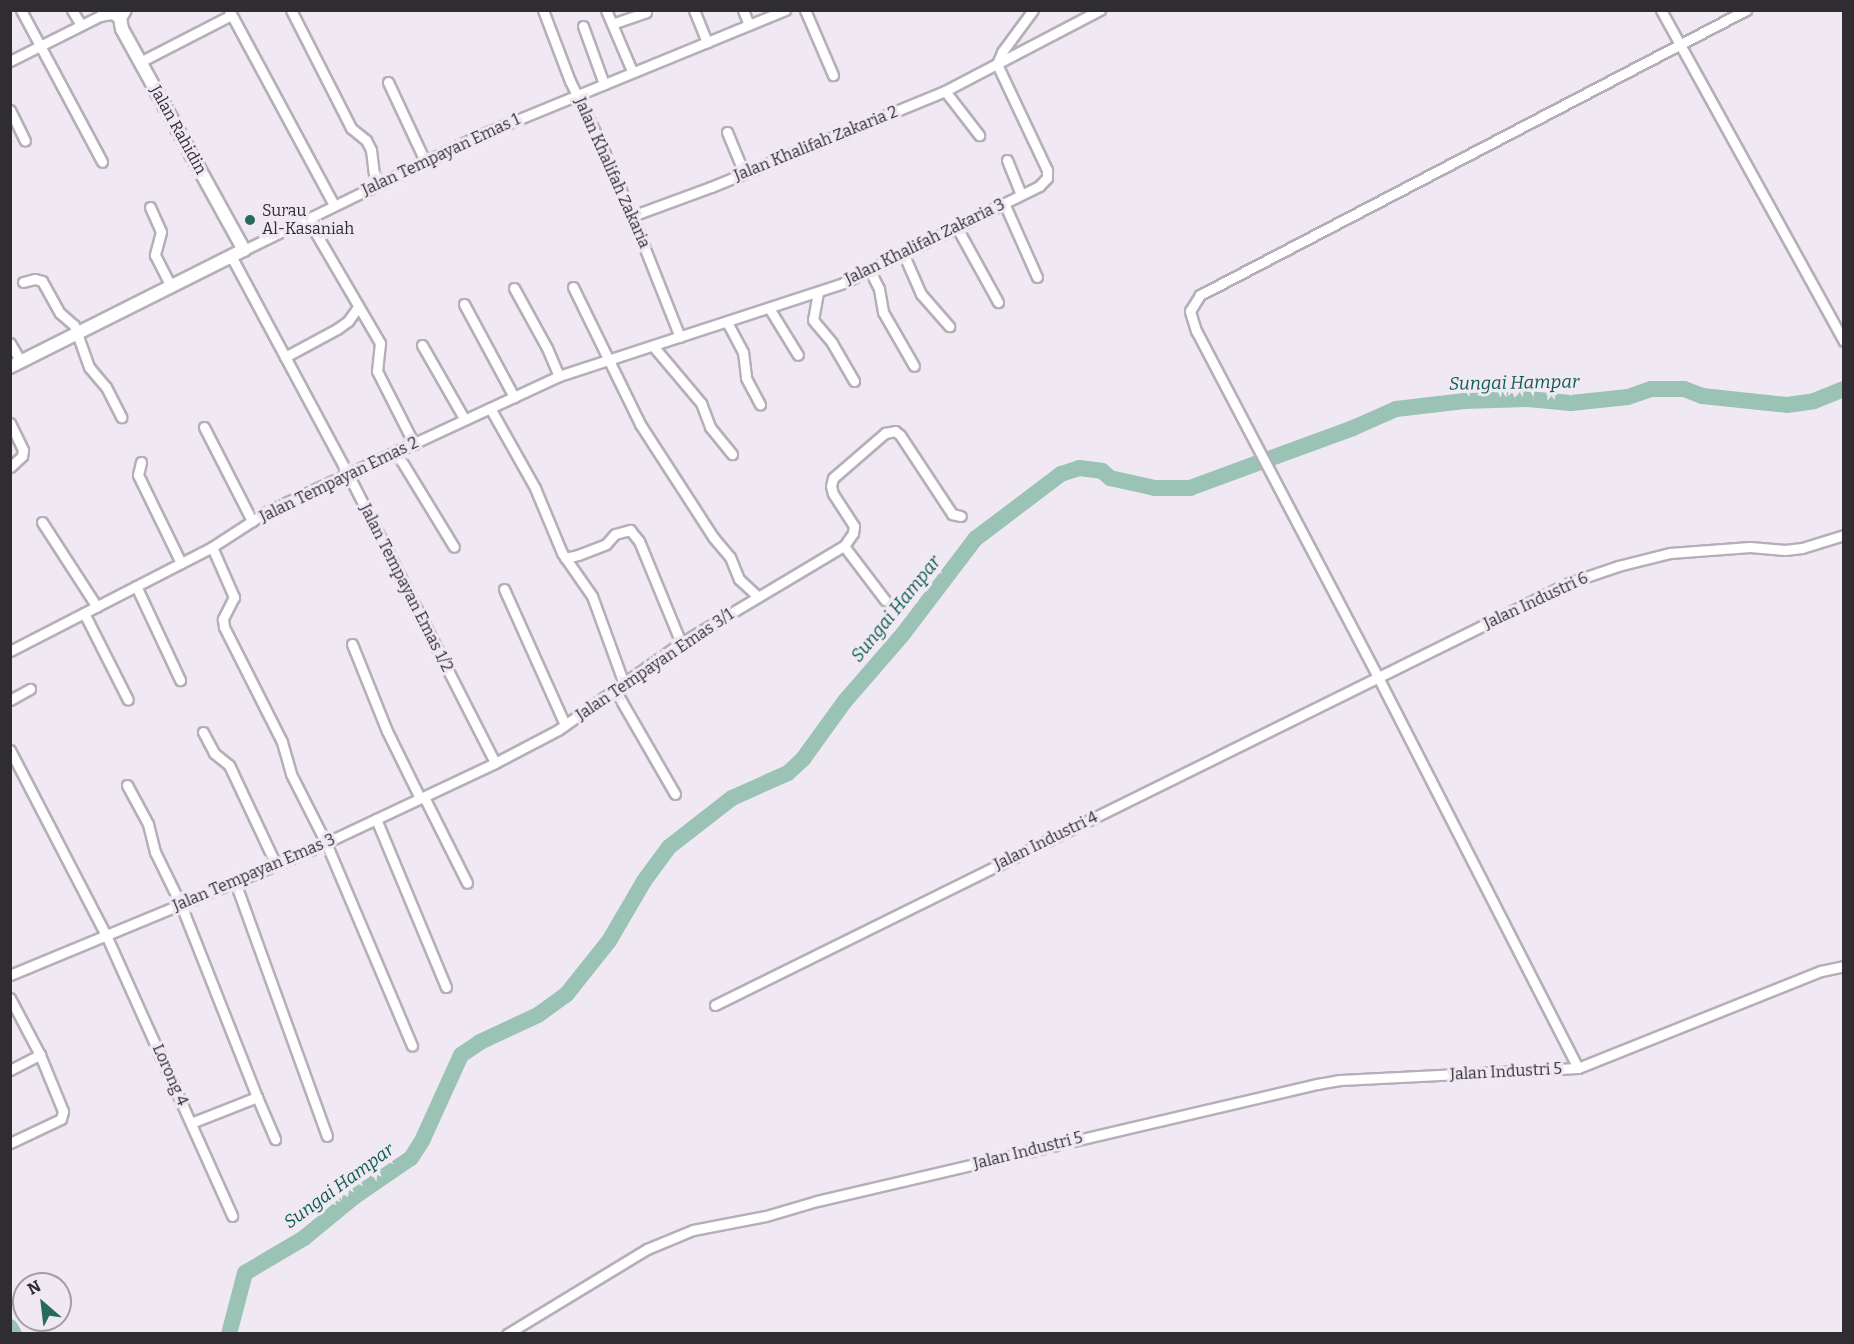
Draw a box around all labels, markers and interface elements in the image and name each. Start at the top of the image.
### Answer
street label: Jalan Rahidin [146,82,210,178]
street label: Jalan Khalifah Zakaria [570,95,654,251]
street label: Jalan Khalifah Zakaria 2 [731,102,901,186]
street label: Jalan Tempayan Emas 1 [359,110,523,200]
street label: Jalan Khalifah Zakaria 3 [842,195,1008,289]
place label: Surau Al-Kasaniah [262,201,354,239]
marker: Surau Al-Kasaniah [243,213,257,227]
water label: Sungai Hampar [1449,371,1579,395]
street label: Jalan Tempayan Emas 2 [257,433,421,527]
street label: Jalan Tempayan Emas 1/2 [355,501,457,675]
water label: Sungai Hampar [847,552,945,666]
street label: Jalan Industri 6 [1481,568,1591,634]
street label: Jalan Tempayan Emas 3/1 [572,605,738,725]
street label: Jalan Industri 4 [991,808,1101,874]
street label: Jalan Tempayan Emas 3 [170,830,338,916]
street label: Lorong 4 [148,1041,192,1109]
street label: Jalan Industri 5 [1449,1059,1563,1085]
street label: Jalan Industri 5 [971,1128,1085,1174]
water label: Sungai Hampar [280,1139,398,1233]
north arrow [12,1272,72,1332]
text: N [24,1276,44,1299]

